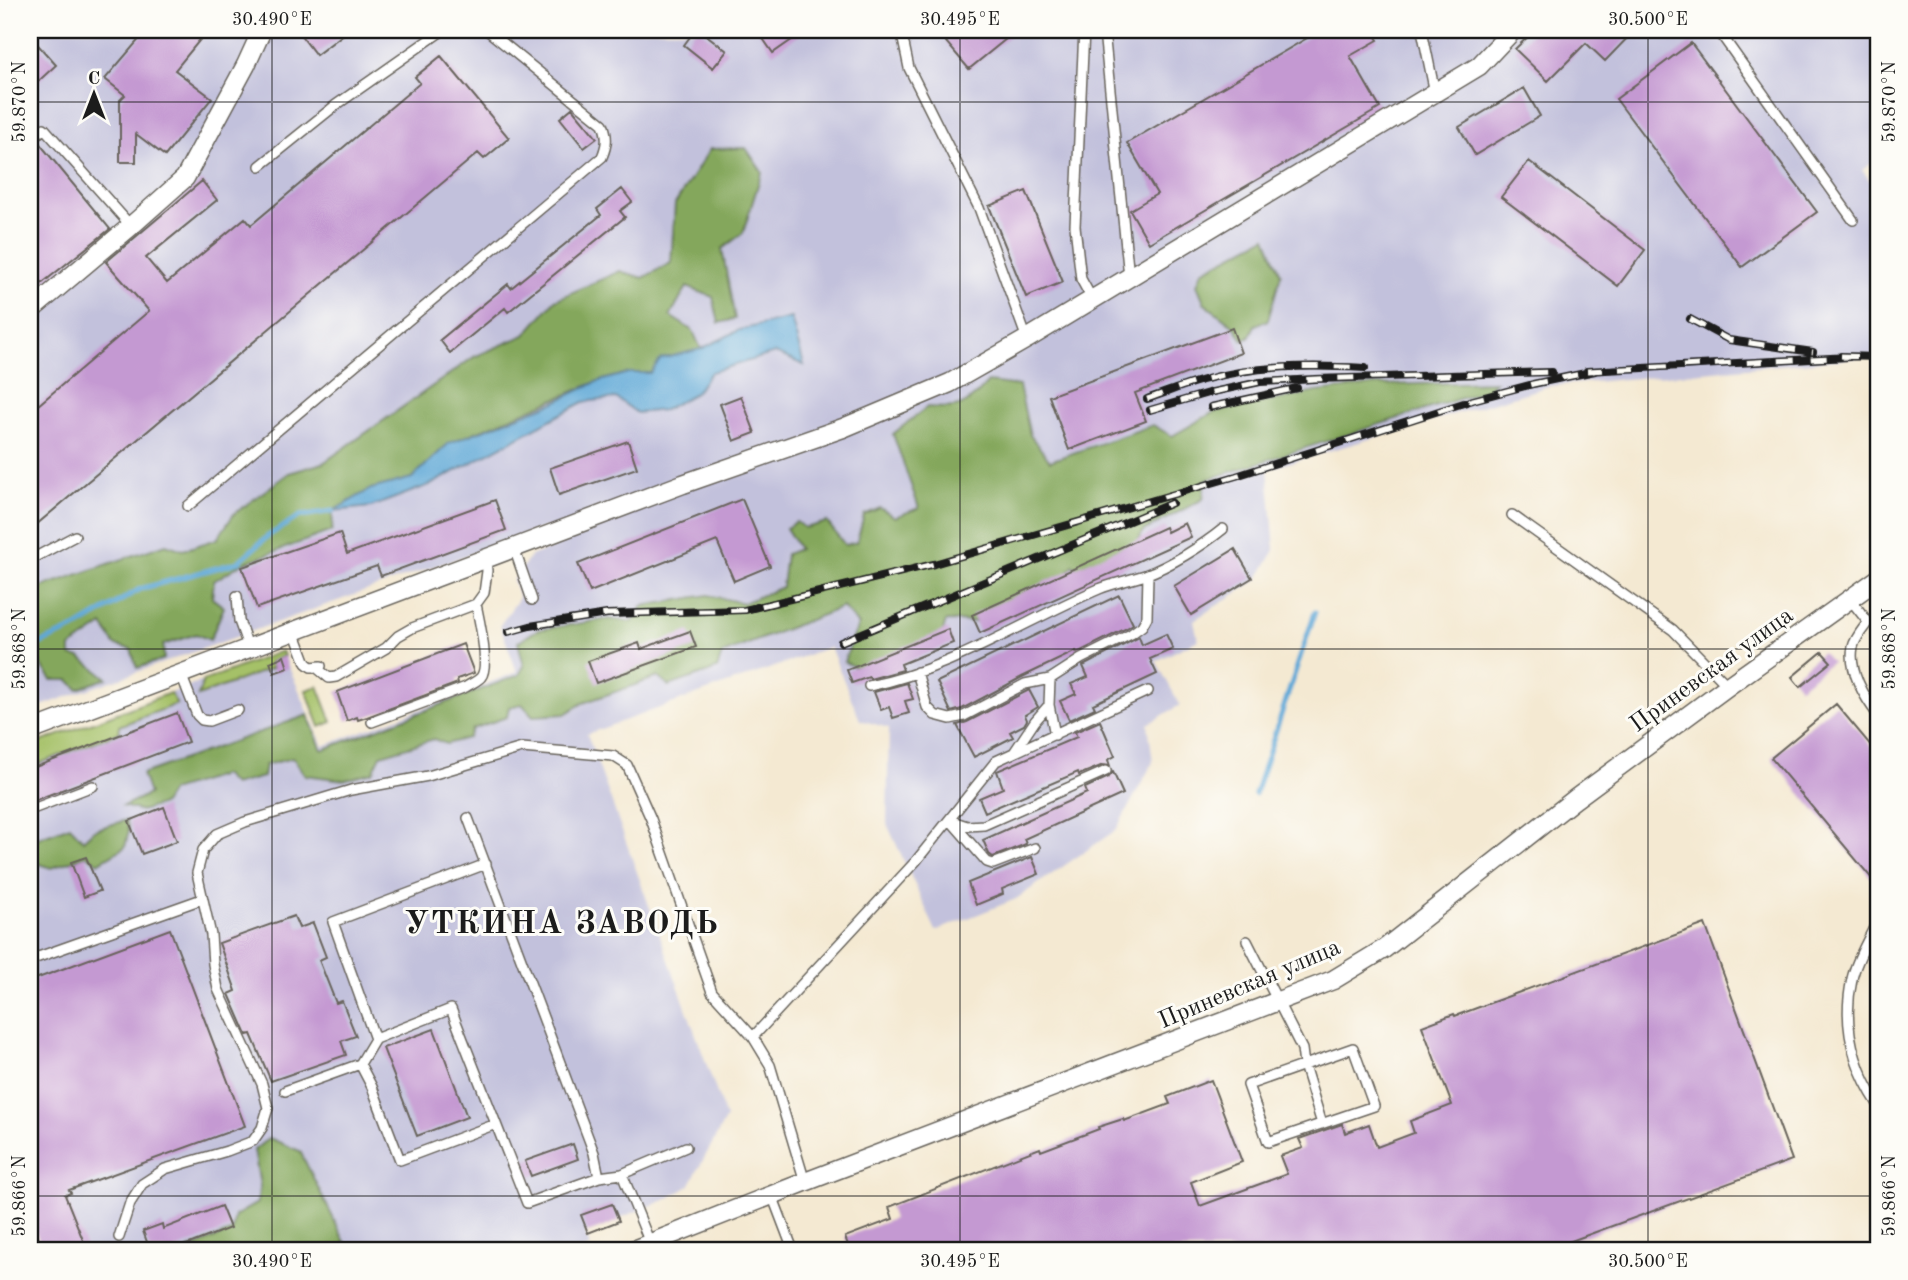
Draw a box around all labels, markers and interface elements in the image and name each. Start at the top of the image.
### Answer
text: 30.490°E [232,11,312,29]
text: 30.495°E [920,11,1000,29]
text: 30.500°E [1608,11,1688,29]
north arrow [60,60,130,130]
text: 59.870°N [11,61,29,143]
text: 59.870°N [1881,61,1899,143]
text: С [88,70,100,89]
street label: Приневская улица [1626,604,1798,738]
text: 59.868°N [11,608,29,690]
text: 59.868°N [1881,608,1899,690]
district label: УТКИНА ЗАВОДЬ [404,909,720,941]
street label: Приневская улица [1155,936,1344,1034]
text: 59.866°N [11,1155,29,1237]
text: 59.866°N [1881,1155,1899,1237]
text: 30.490°E [232,1253,312,1271]
text: 30.495°E [920,1253,1000,1271]
text: 30.500°E [1608,1253,1688,1271]

